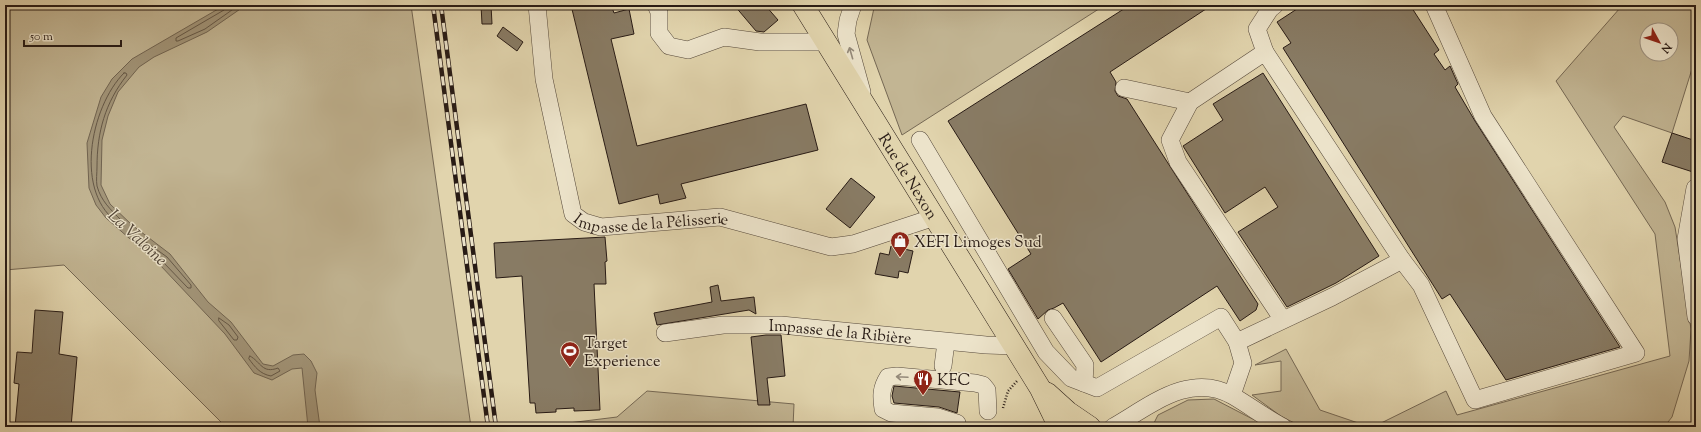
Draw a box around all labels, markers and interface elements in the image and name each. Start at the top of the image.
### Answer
scale bar [24,22,121,48]
north arrow [1639,22,1679,62]
text: 50 m [29,28,53,46]
text: N [1657,39,1675,56]
one-way arrow [847,47,854,60]
street label: Rue de Nexon [871,130,942,225]
water label: La Valoine [102,205,172,272]
street label: Impasse de la Pélisserie [568,208,731,241]
shop icon: XEFI Limoges Sud [889,230,911,258]
place label: XEFI Limoges Sud [914,232,1042,255]
street label: Impasse de la Ribière [769,316,912,352]
place label: Target Experience [584,333,661,374]
sports icon: Target Experience [559,340,581,368]
restaurant icon: KFC [912,368,934,396]
place label: KFC [937,370,970,393]
one-way arrow [896,373,909,380]

